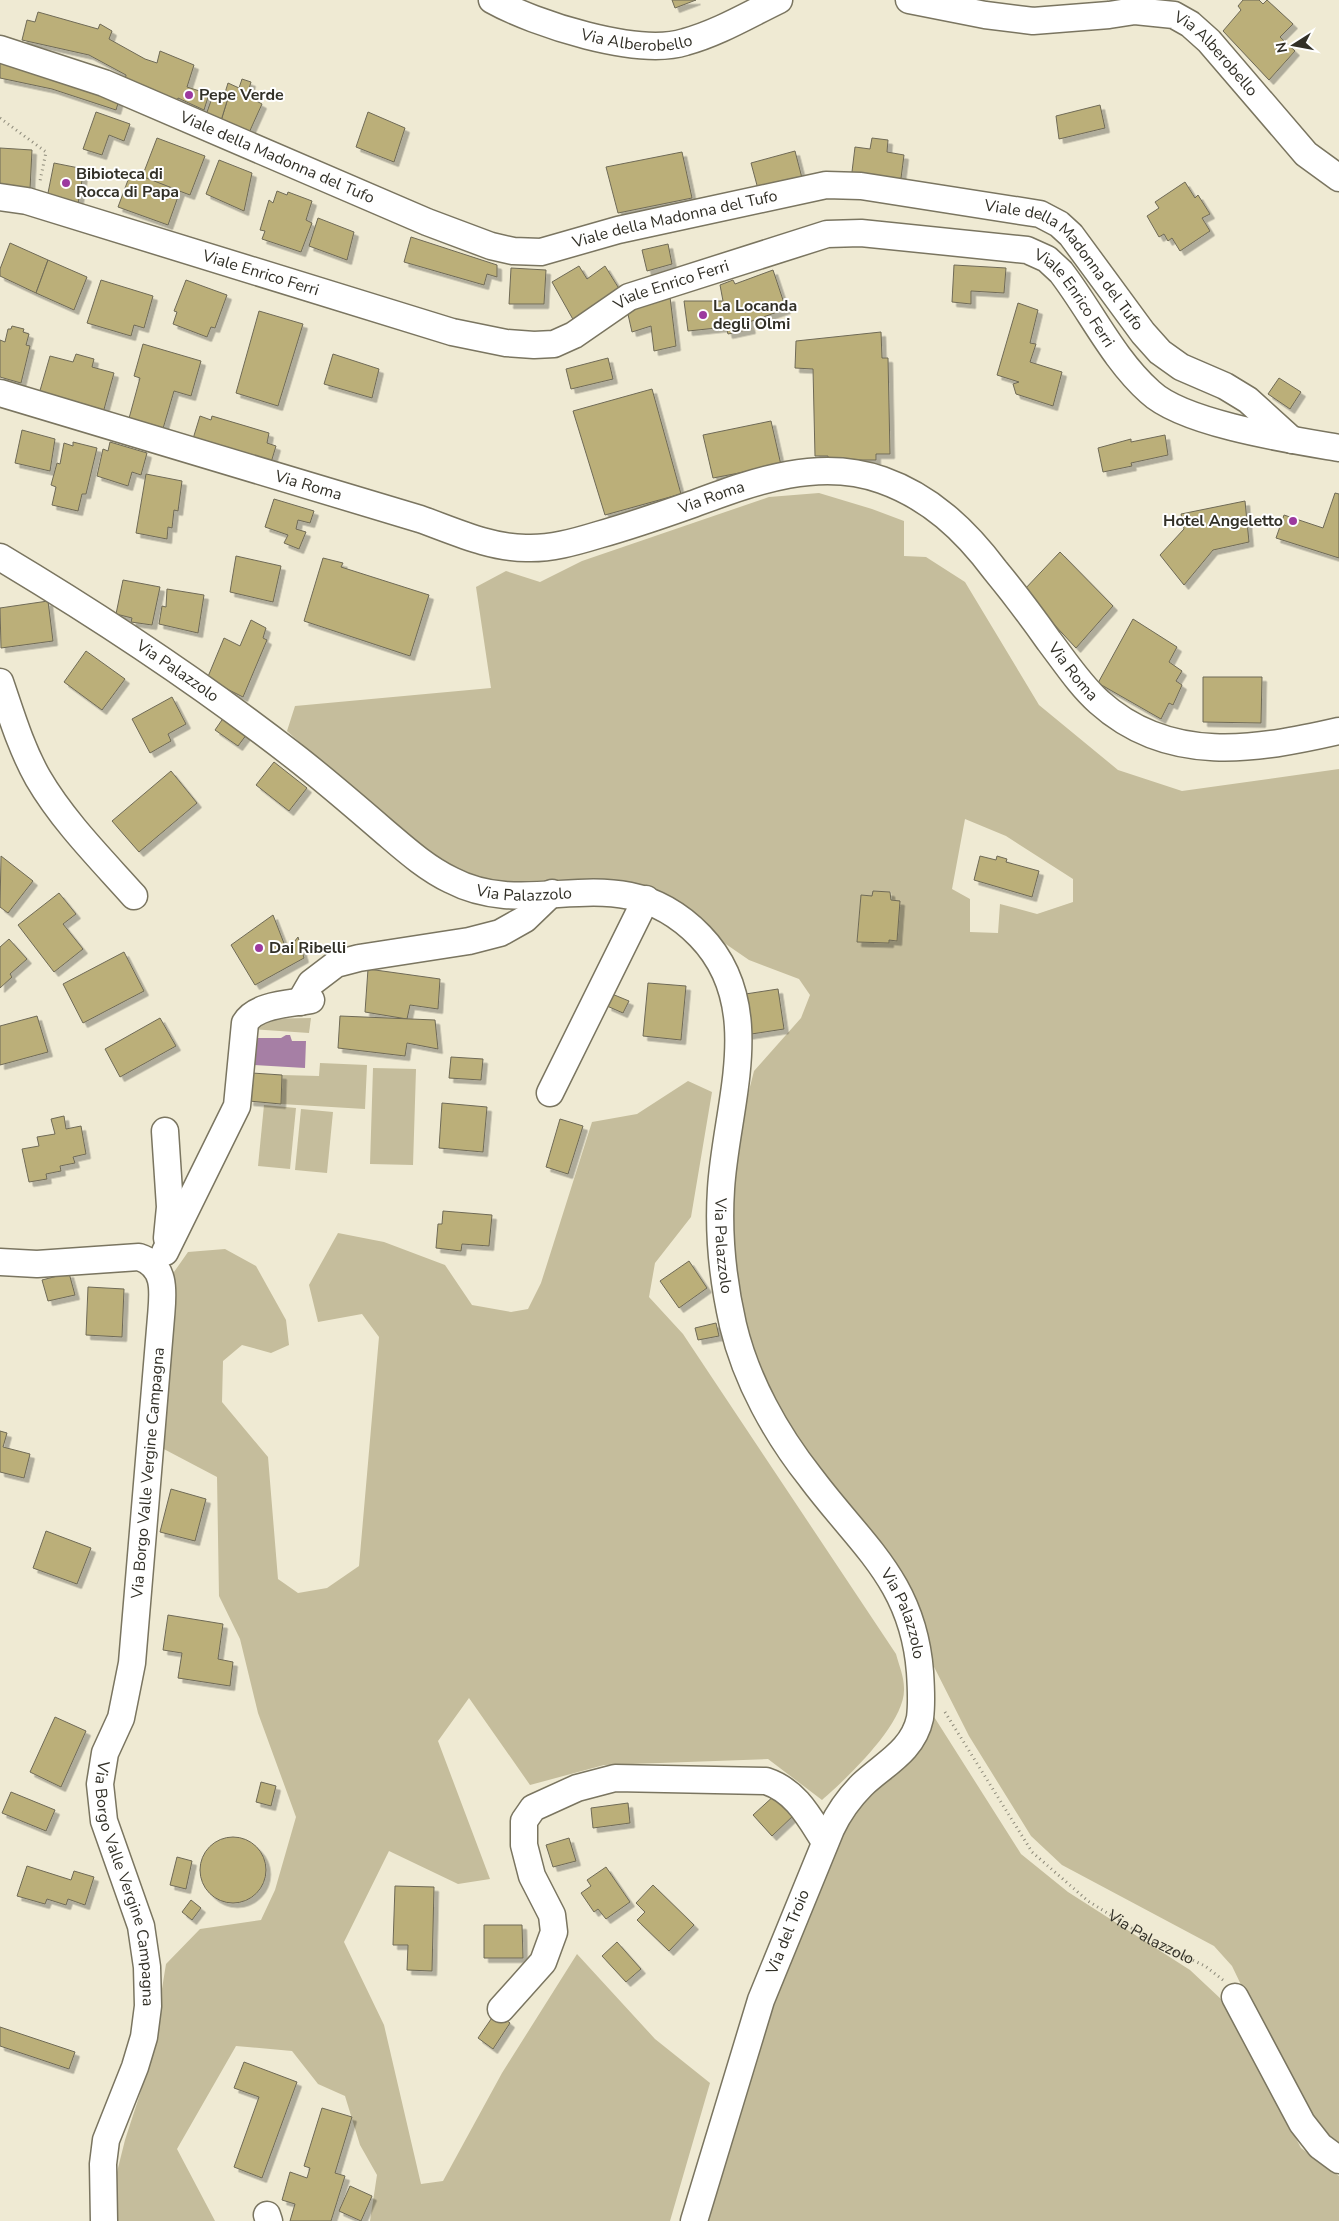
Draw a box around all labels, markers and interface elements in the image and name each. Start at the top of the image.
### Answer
street label: Via Alberobello [1169,6,1263,101]
north arrow [1269,20,1319,70]
street label: Via Alberobello [578,23,695,57]
text: N [1271,40,1292,54]
place label: Pepe Verde [199,84,284,106]
marker: Pepe Verde [183,89,195,101]
street label: Viale della Madonna del Tufo [176,106,378,209]
place label: Bibioteca di Rocca di Papa [76,163,179,203]
marker: Bibioteca di Rocca di Papa [60,177,72,189]
street label: Viale della Madonna del Tufo [569,185,780,254]
street label: Viale della Madonna del Tufo [982,194,1149,335]
street label: Viale Enrico Ferri [1030,243,1120,352]
street label: Viale Enrico Ferri [199,244,322,301]
street label: Viale Enrico Ferri [608,255,732,316]
place label: La Locanda degli Olmi [713,295,797,335]
marker: La Locanda degli Olmi [697,309,709,321]
street label: Via Roma [271,465,345,506]
street label: Via Roma [674,476,747,520]
place label: Hotel Angeletto [1163,510,1283,532]
marker: Hotel Angeletto [1287,515,1299,527]
street label: Via Palazzolo [131,634,223,707]
street label: Via Roma [1042,637,1103,706]
street label: Via Palazzolo [473,879,573,907]
place label: Dai Ribelli [269,937,346,959]
marker: Dai Ribelli [253,942,265,954]
street label: Via Palazzolo [709,1196,738,1295]
street label: Via Borgo Valle Vergine Campagna [126,1346,170,1601]
street label: Via Palazzolo [875,1563,930,1661]
street label: Via Borgo Valle Vergine Campagna [89,1758,159,2007]
street label: Via del Troio [761,1886,815,1979]
street label: Via Palazzolo [1102,1904,1198,1970]

